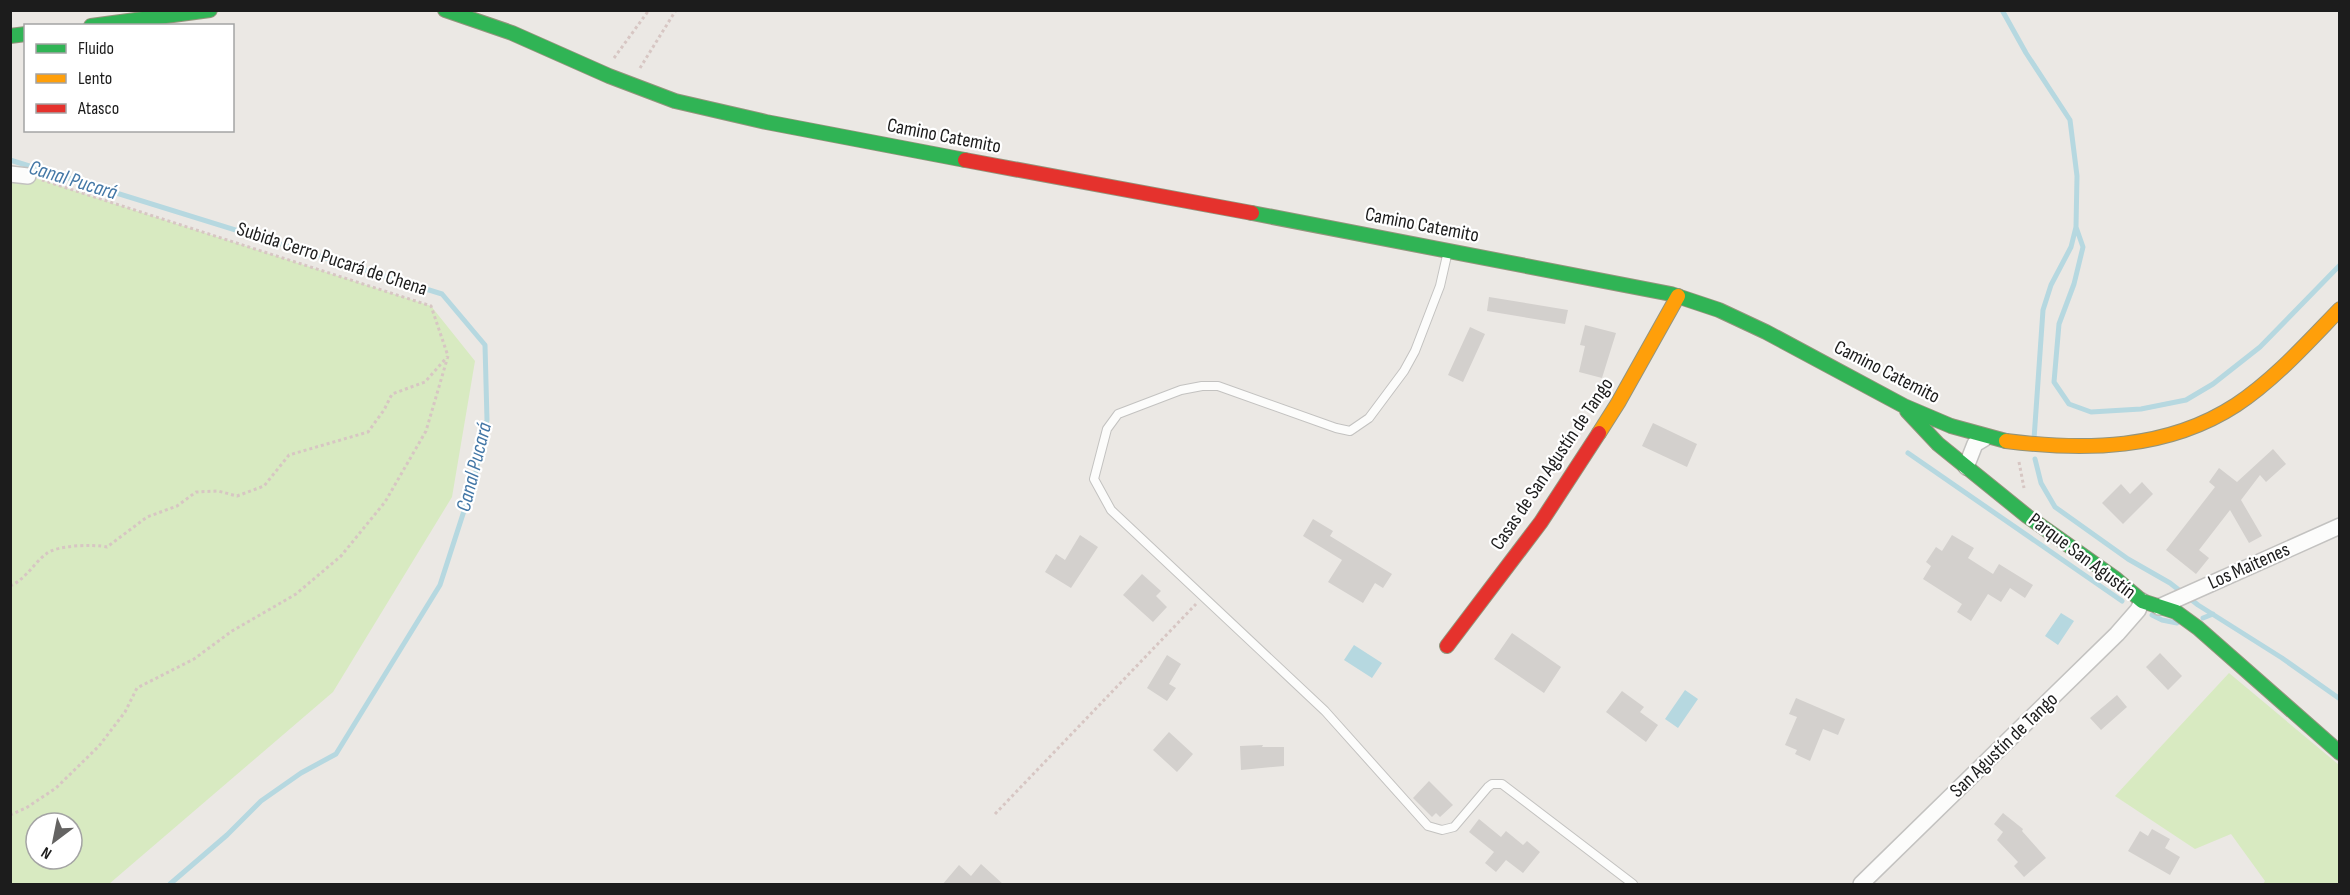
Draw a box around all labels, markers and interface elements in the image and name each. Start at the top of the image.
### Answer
legend [24,24,234,132]
text: Fluido [78,38,114,59]
text: Lento [78,68,112,89]
text: Atasco [77,98,119,119]
street label: Camino Catemito [885,113,1003,159]
water label: Canal Pucará [26,155,121,205]
street label: Camino Catemito [1363,202,1481,248]
street label: Subida Cerro Pucará de Chena [234,217,430,301]
street label: Camino Catemito [1830,335,1944,409]
street label: Casas de San Agustín de Tango [1485,373,1619,555]
water label: Canal Pucará [451,419,497,514]
street label: Parque San Agustín [2024,508,2140,604]
street label: Los Maitenes [2204,537,2294,595]
street label: San Agustín de Tango [1945,687,2063,803]
north arrow [24,811,84,871]
text: N [38,842,56,863]

